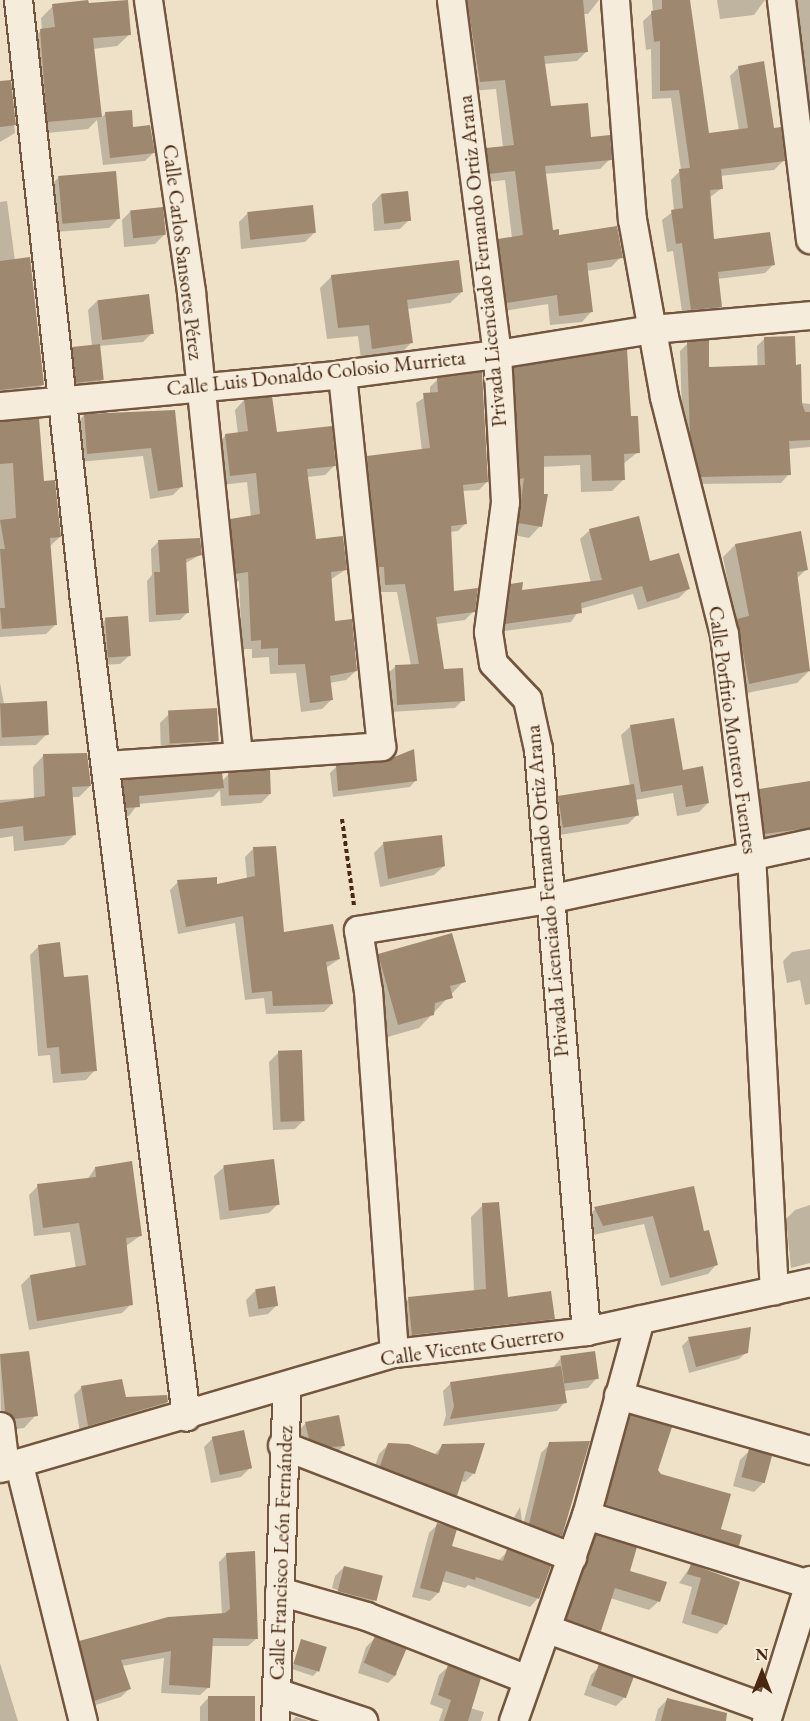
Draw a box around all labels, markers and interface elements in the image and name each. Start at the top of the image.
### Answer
street label: Privada Licenciado Fernando Ortiz Arana [452,94,512,428]
street label: Calle Carlos Sansores Pérez [157,143,209,361]
street label: Calle Luis Donaldo Colosio Murrieta [165,345,467,401]
street label: Calle Porfirio Montero Fuentes [703,604,763,856]
street label: Privada Licenciado Fernando Ortiz Arana [520,724,574,1058]
street label: Calle Vicente Guerrero [379,1321,565,1371]
street label: Calle Francisco León Fernández [264,1425,298,1681]
north arrow [732,1643,792,1703]
text: N [756,1644,768,1665]

